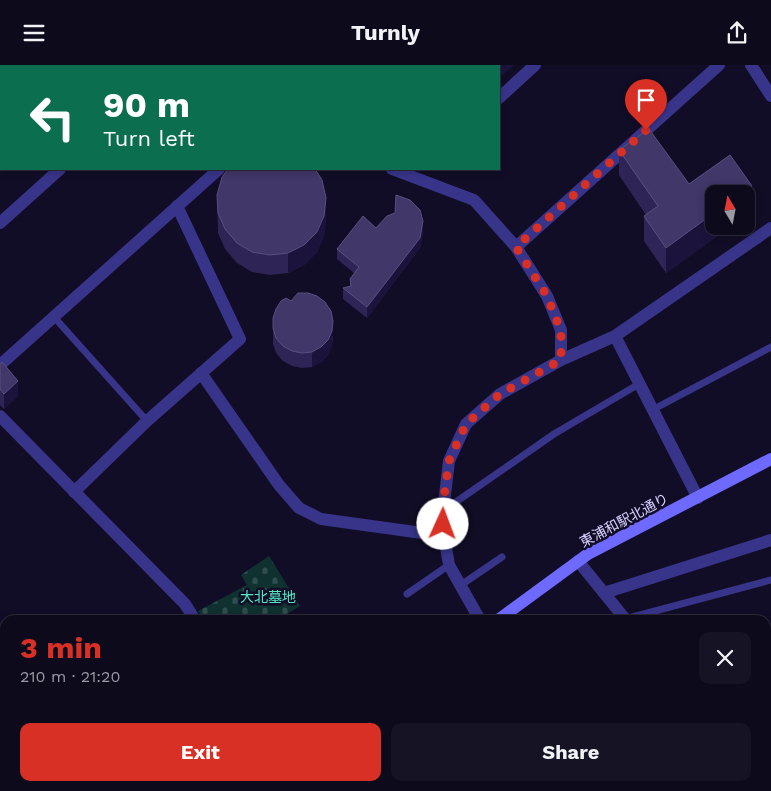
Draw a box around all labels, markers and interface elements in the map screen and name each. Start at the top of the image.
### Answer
icon: menu [20,19,48,47]
icon: share [723,19,751,47]
text: Turnly [351,20,420,45]
pin [625,79,667,130]
text: 90 m [103,84,190,126]
icon: left [20,85,85,150]
icon: arrive [632,86,660,114]
text: Turn left [103,126,195,151]
north arrow [705,185,755,235]
map controls [705,185,755,235]
street label: 東浦和駅北通り [577,490,671,550]
position arrow [416,497,468,549]
park label: 大北墓地 [240,589,296,605]
text: 3 min [20,630,102,665]
button: close [699,632,751,684]
text: 210 m · 21:20 [20,667,120,686]
button: Exit [20,723,381,781]
button: Share [391,723,751,781]

